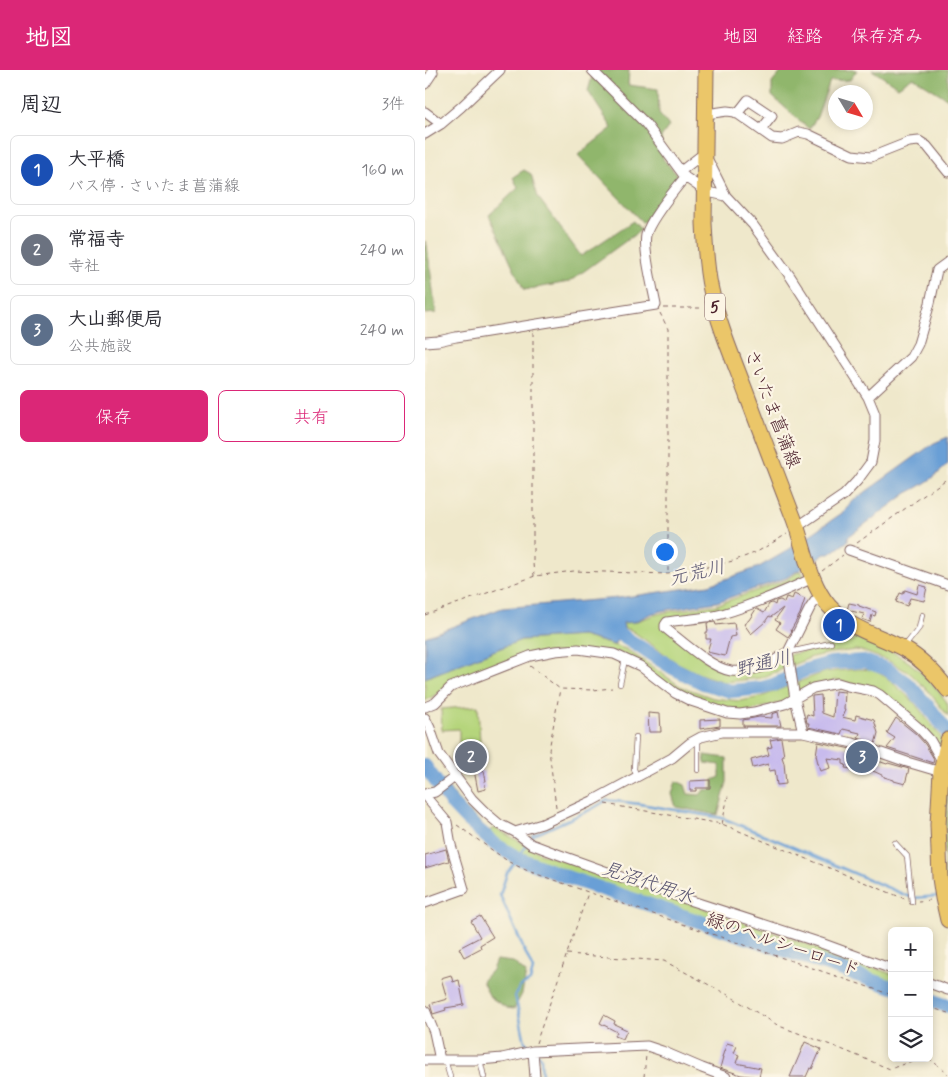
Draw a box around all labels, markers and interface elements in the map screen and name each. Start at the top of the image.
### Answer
text: 地図 [25,23,73,54]
text: 地図 [723,25,759,49]
text: 経路 [787,25,823,49]
text: 保存済み [851,25,923,49]
north arrow [828,85,873,130]
text: 周辺 [20,91,62,119]
text: 3件 [382,94,405,115]
text: 大平橋 [68,147,125,172]
text: 1 [33,160,41,181]
text: 160 m [361,160,404,181]
text: バス停 · さいたま菖蒲線 [68,176,240,197]
text: 常福寺 [68,227,125,252]
text: 2 [33,240,41,261]
text: 240 m [360,240,404,261]
text: 寺社 [68,256,100,277]
road number: 5 [705,293,725,320]
text: 大山郵便局 [68,307,163,332]
text: 3 [33,320,41,341]
text: 240 m [360,320,404,341]
text: 公共施設 [68,336,132,357]
street label: さいたま菖蒲線 [738,346,806,472]
button: 保存 [20,390,208,442]
button: 共有 [218,390,405,442]
your location [652,539,678,565]
water label: 元荒川 [666,554,728,592]
pin: 1 [823,606,855,644]
water label: 野通川 [732,645,794,683]
pin: 2 [455,738,487,776]
pin: 3 [846,738,878,776]
water label: 見沼代用水 [599,856,697,910]
street label: 緑のヘルシーロード [703,907,863,983]
map controls [888,927,933,1062]
button: + [888,927,933,972]
button: − [888,972,933,1017]
button: layers [888,1017,933,1062]

